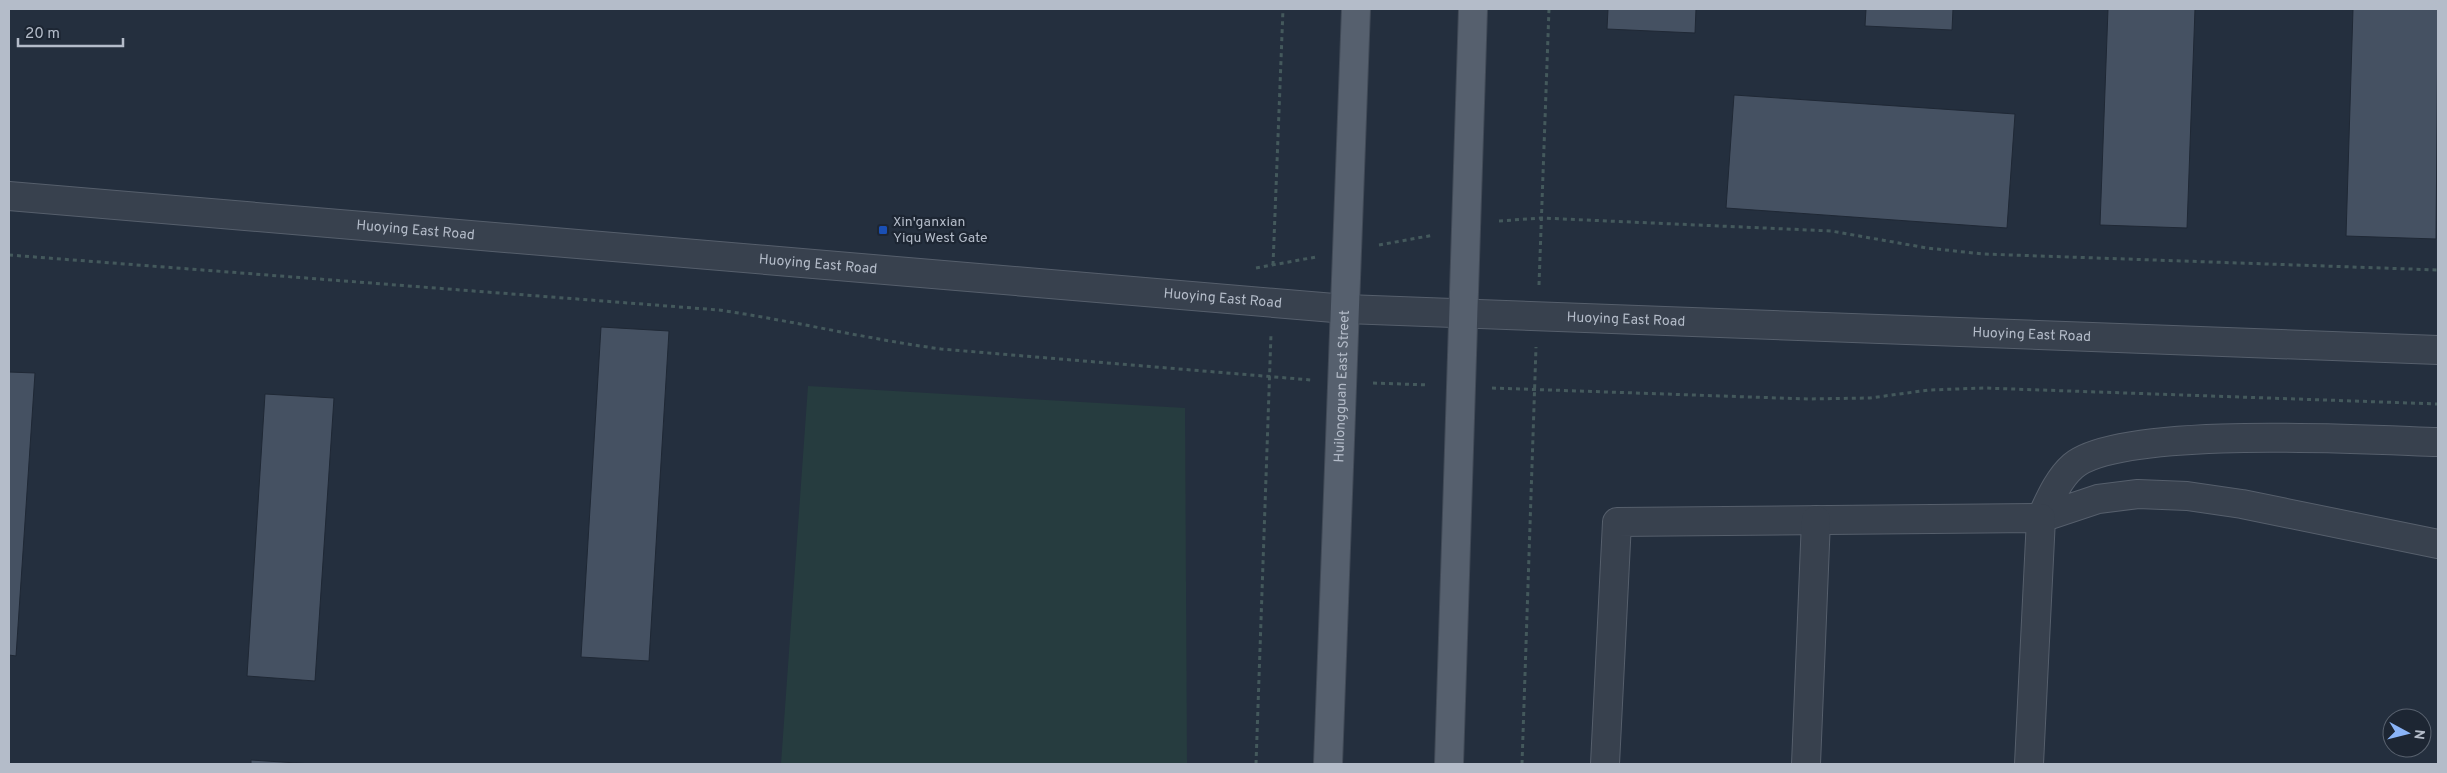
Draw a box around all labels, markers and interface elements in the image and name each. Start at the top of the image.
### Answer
scale bar [18,15,122,47]
text: 20 m [25,25,60,44]
place label: Xin'ganxian Yiqu West Gate [893,214,988,247]
street label: Huoying East Road [356,217,475,244]
marker: Xin'ganxian Yiqu West Gate [877,224,889,236]
street label: Huoying East Road [758,251,878,278]
street label: Huoying East Road [1163,285,1283,312]
street label: Huoying East Road [1566,309,1686,330]
street label: Huilongguan East Street [1331,310,1353,463]
street label: Huoying East Road [1972,324,2091,345]
north arrow [2382,708,2432,758]
text: N [2409,728,2427,740]

